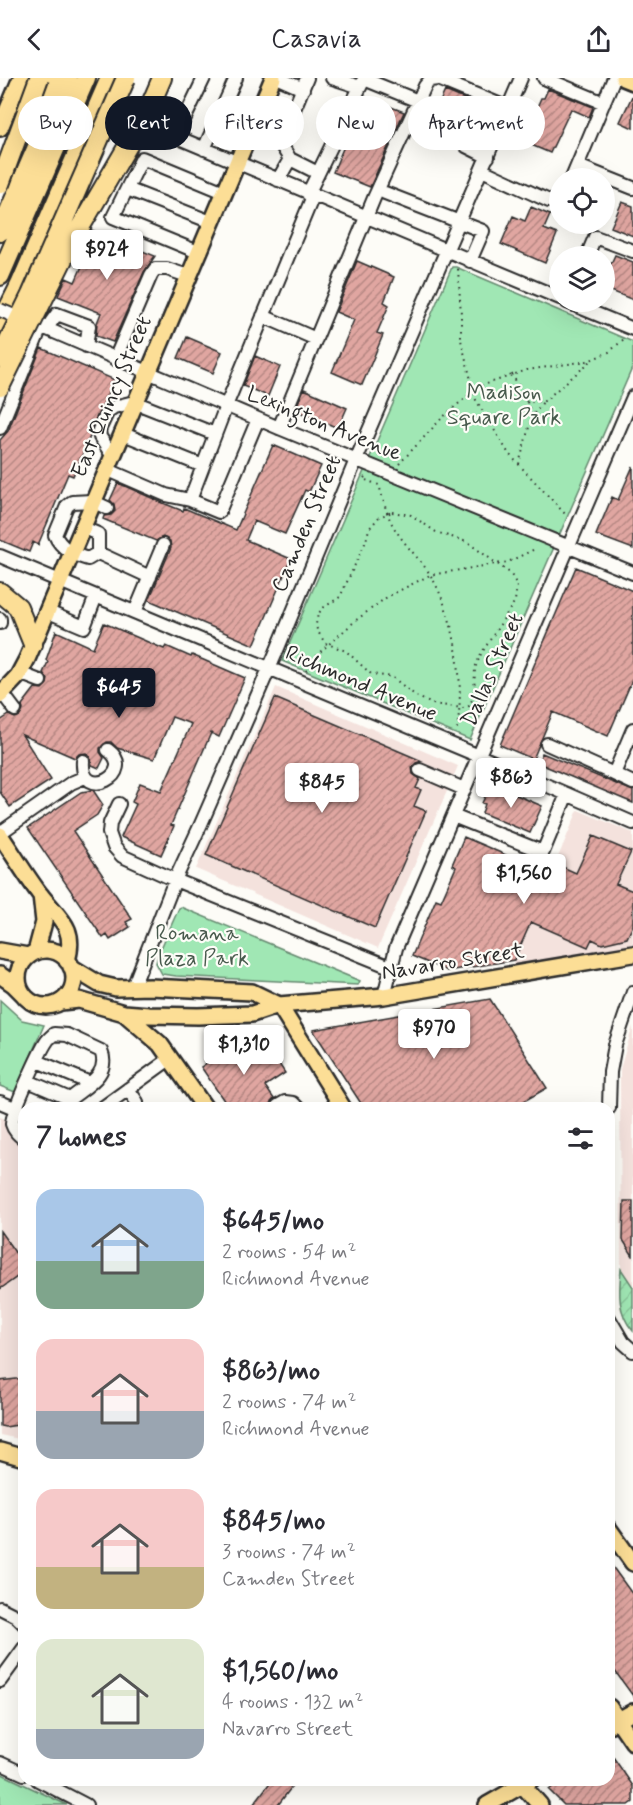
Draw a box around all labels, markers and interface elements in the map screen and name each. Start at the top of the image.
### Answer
text: Casavia [271,22,362,57]
icon: back [18,23,51,56]
icon: share [582,23,615,56]
chip: Buy [18,96,93,150]
chip: Rent [105,96,192,150]
chip: Filters [204,96,304,150]
chip: New [316,96,396,150]
chip: Apartment [408,96,545,150]
map controls [549,168,615,312]
button: locate [549,168,615,234]
pin: $924 [71,230,143,281]
text: $924 [85,236,129,263]
button: layers [549,246,615,312]
street label: East Quincy Street [65,312,159,482]
park label: Madison Square Park [447,379,561,432]
street label: Lexington Avenue [241,380,406,471]
street label: Camden Street [266,451,348,597]
street label: Dallas Street [455,609,531,731]
street label: Richmond Avenue [281,639,441,729]
pin: $645 [83,668,155,719]
text: $645 [96,674,142,701]
pin: $863 [475,758,547,809]
pin: $845 [286,763,358,814]
text: $863 [490,764,532,791]
text: $845 [299,769,345,796]
pin: $1,560 [475,854,573,905]
text: $1,560 [496,860,552,887]
park label: Romana Plaza Park [145,920,249,973]
street label: Navarro Street [380,937,526,987]
pin: $970 [398,1009,470,1060]
text: $970 [412,1015,456,1042]
pin: $1,310 [195,1025,293,1076]
text: $1,310 [218,1031,270,1058]
text: 7 homes [36,1121,127,1155]
icon: filters [564,1122,597,1155]
text: $645/mo [222,1205,324,1239]
icon: home [84,1213,156,1285]
text: 2 rooms · 54 m² [222,1239,356,1266]
text: Richmond Avenue [222,1266,370,1293]
text: $863/mo [222,1355,320,1389]
icon: home [84,1363,156,1435]
text: 2 rooms · 74 m² [222,1389,356,1416]
text: Richmond Avenue [222,1416,370,1443]
text: $845/mo [222,1505,325,1539]
icon: home [84,1513,156,1585]
text: 3 rooms · 74 m² [222,1539,356,1566]
text: Camden Street [222,1566,355,1593]
text: $1,560/mo [222,1655,338,1689]
icon: home [84,1663,156,1735]
text: 4 rooms · 132 m² [222,1689,363,1716]
text: Navarro Street [222,1716,353,1743]

